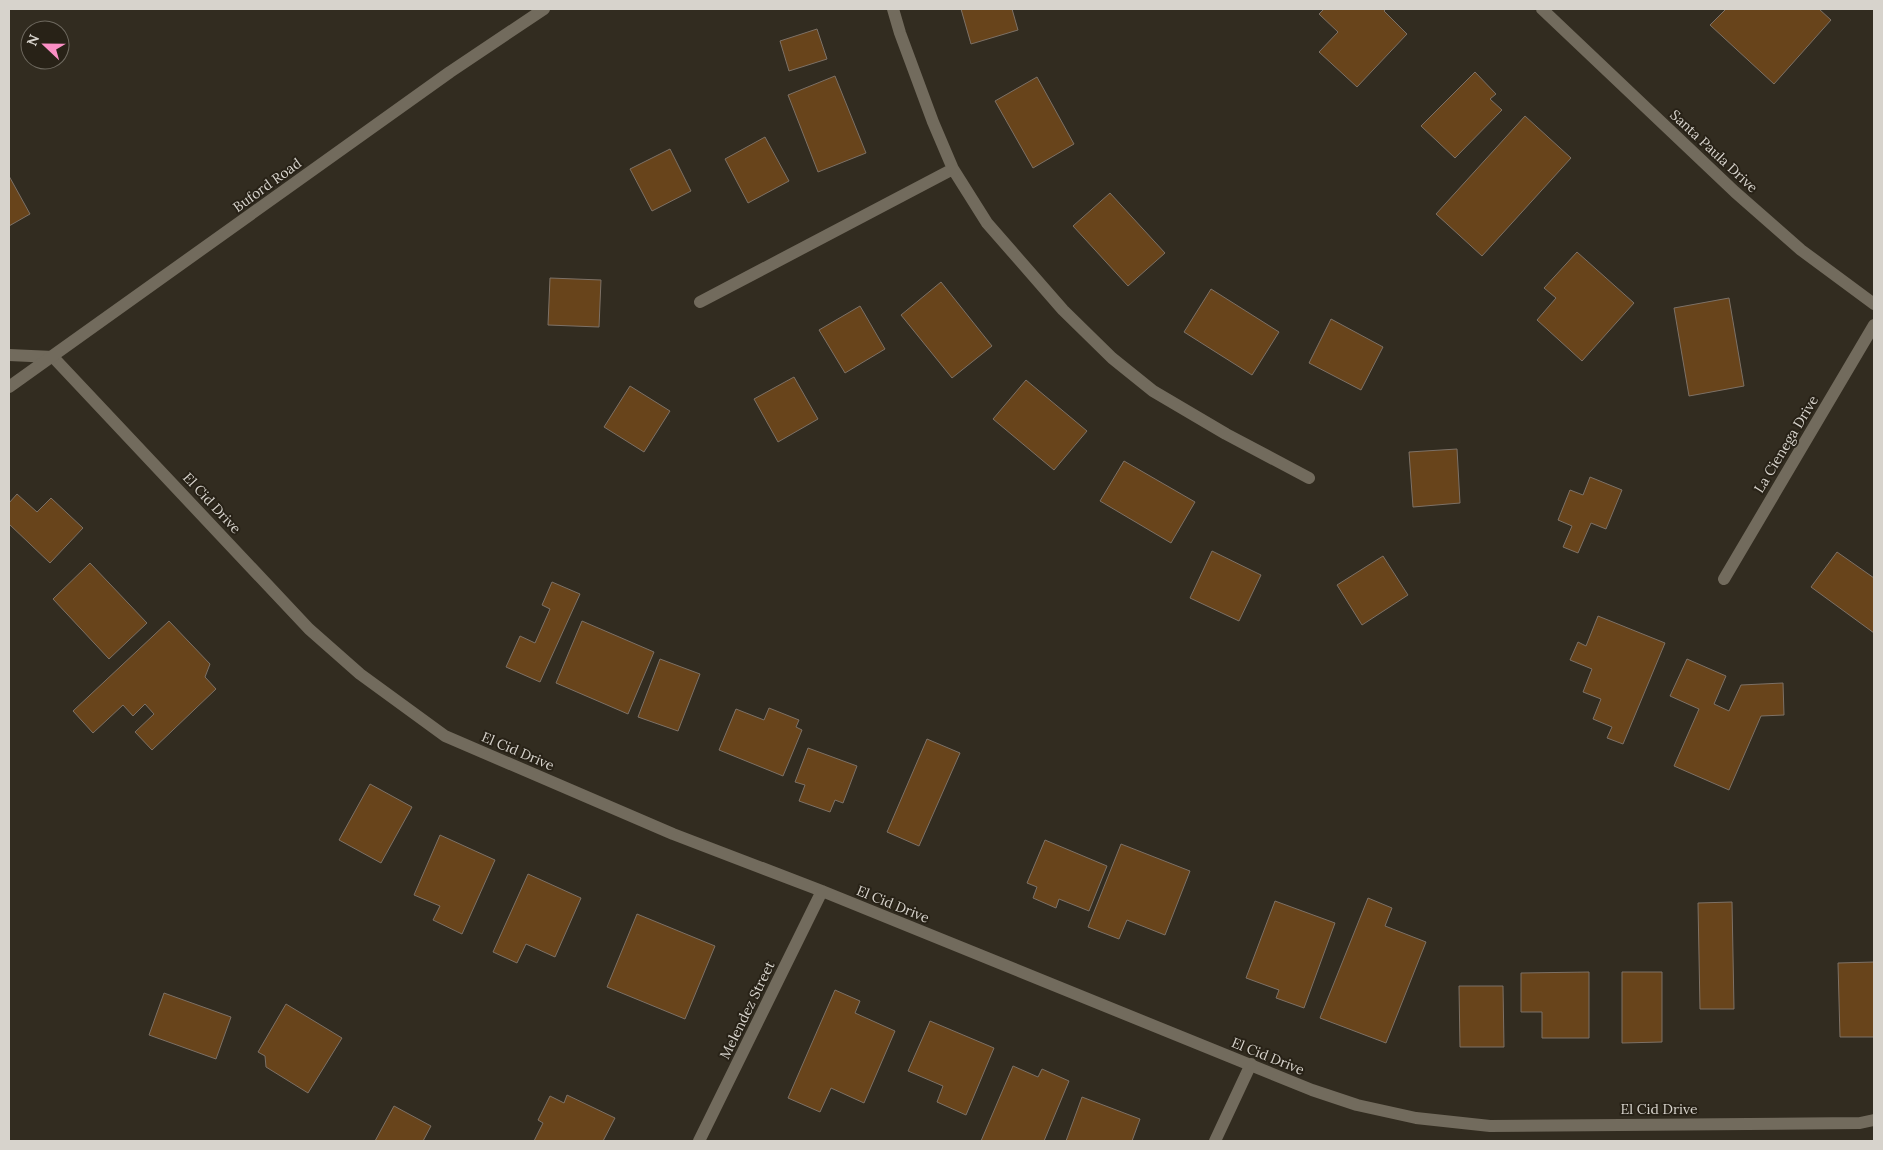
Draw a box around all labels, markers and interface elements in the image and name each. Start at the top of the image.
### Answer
north arrow [20,20,70,70]
text: N [23,32,43,49]
street label: Santa Paula Drive [1666,106,1762,197]
street label: Buford Road [229,154,305,216]
street label: La Cienega Drive [1750,392,1822,496]
street label: El Cid Drive [179,469,245,538]
street label: El Cid Drive [479,728,557,774]
street label: El Cid Drive [854,881,932,927]
street label: Melendez Street [716,958,779,1062]
street label: El Cid Drive [1229,1033,1307,1079]
street label: El Cid Drive [1621,1100,1698,1118]

